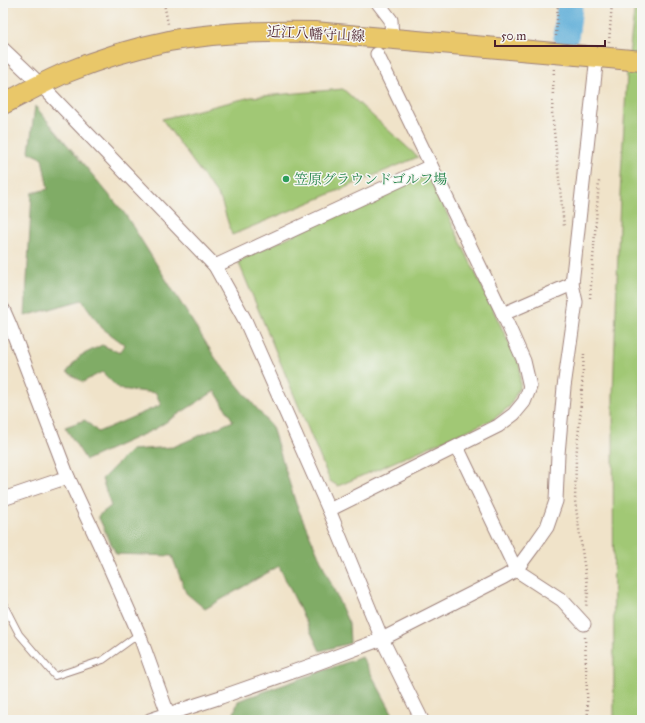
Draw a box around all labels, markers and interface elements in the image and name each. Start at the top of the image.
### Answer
scale bar [495,22,605,48]
street label: 近江八幡守山線 [267,23,365,45]
text: 50 m [501,29,526,43]
place label: 笠原グラウンドゴルフ場 [294,171,447,188]
marker: 笠原グラウンドゴルフ場 [281,174,291,184]

